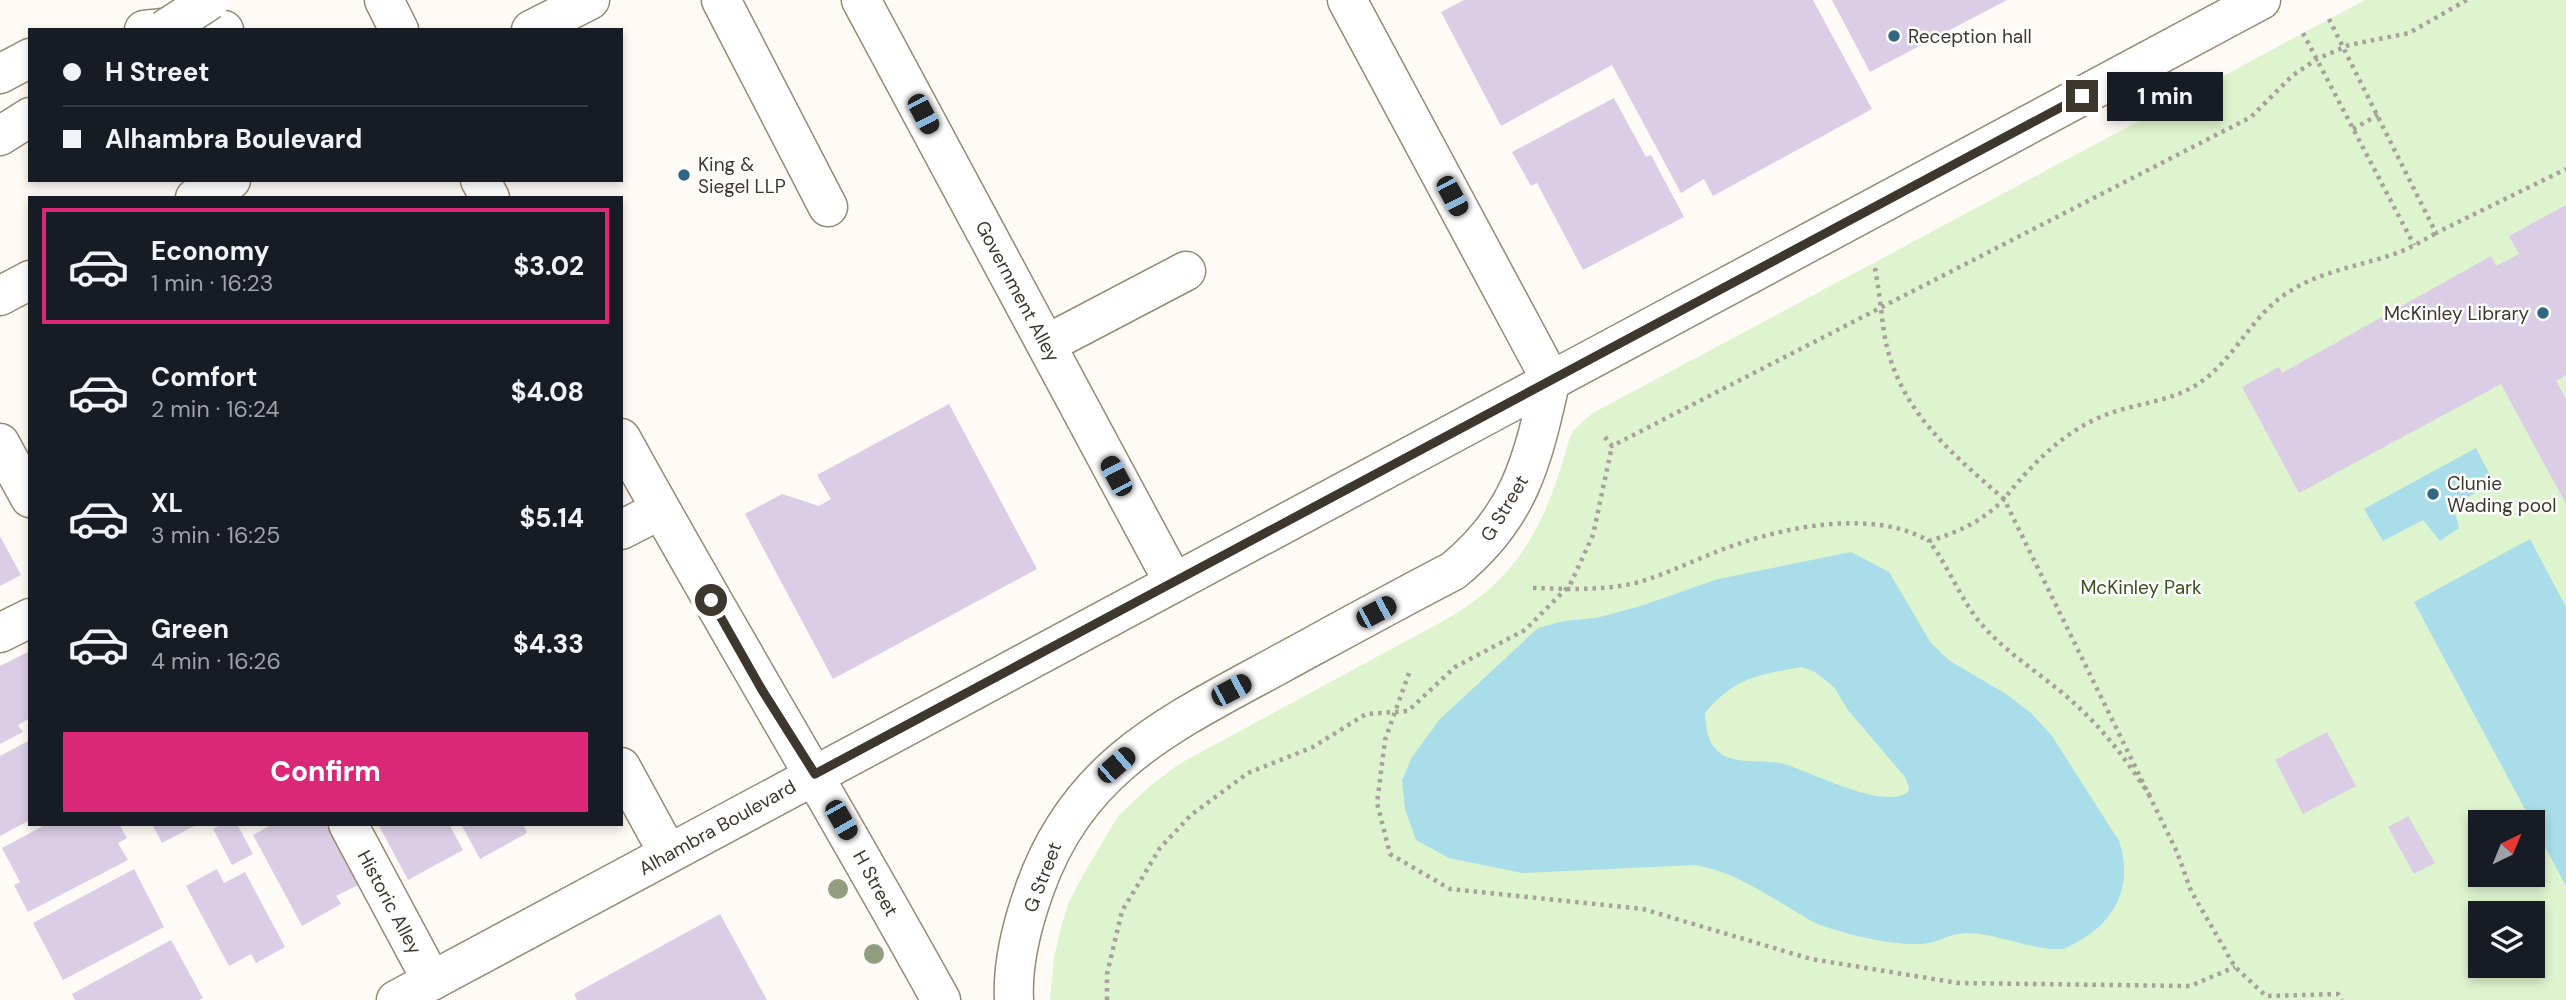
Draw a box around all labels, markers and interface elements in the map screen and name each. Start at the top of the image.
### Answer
place label: Reception hall [1908,24,2032,49]
marker: Reception hall [1886,28,1902,44]
text: H Street [105,55,209,89]
callout: 1 min [2106,72,2222,120]
route end [2066,80,2098,112]
text: 1 min [2137,81,2193,111]
car [904,91,943,137]
text: Alhambra Boulevard [105,122,362,156]
place label: King & Siegel LLP [698,152,786,199]
marker: King & Siegel LLP [676,167,692,183]
car [1433,173,1472,219]
street label: Government Alley [970,216,1066,367]
text: Economy [151,234,269,268]
icon: car [67,235,130,298]
text: $3.02 [514,249,584,283]
text: 1 min · 16:23 [151,268,273,298]
place label: McKinley Library [2384,301,2529,326]
marker: McKinley Library [2535,305,2551,321]
text: Comfort [151,360,257,394]
icon: car [67,361,130,424]
text: $4.08 [511,375,584,409]
text: 2 min · 16:24 [151,394,279,424]
car [1097,453,1136,499]
street label: G Street [1475,470,1534,546]
place label: Clunie Wading pool [2447,471,2557,518]
text: XL [151,486,183,520]
marker: Clunie Wading pool [2425,486,2441,502]
icon: car [67,487,130,550]
text: $5.14 [520,501,584,535]
text: 3 min · 16:25 [151,520,280,550]
park label: McKinley Park [2080,575,2202,600]
route start [695,584,727,616]
car [1353,593,1400,631]
text: Green [151,612,229,646]
icon: car [67,613,130,676]
text: $4.33 [513,627,584,661]
text: 4 min · 16:26 [151,646,281,676]
car [1208,671,1255,709]
button: Confirm [63,732,588,812]
car [1094,743,1139,787]
street label: Alhambra Boulevard [634,774,800,881]
car [822,797,861,843]
north arrow [2468,810,2544,887]
map controls [2468,810,2545,978]
street label: G Street [1018,838,1067,916]
street label: Historic Alley [352,846,428,959]
street label: H Street [847,846,904,921]
button: layers [2468,901,2545,978]

